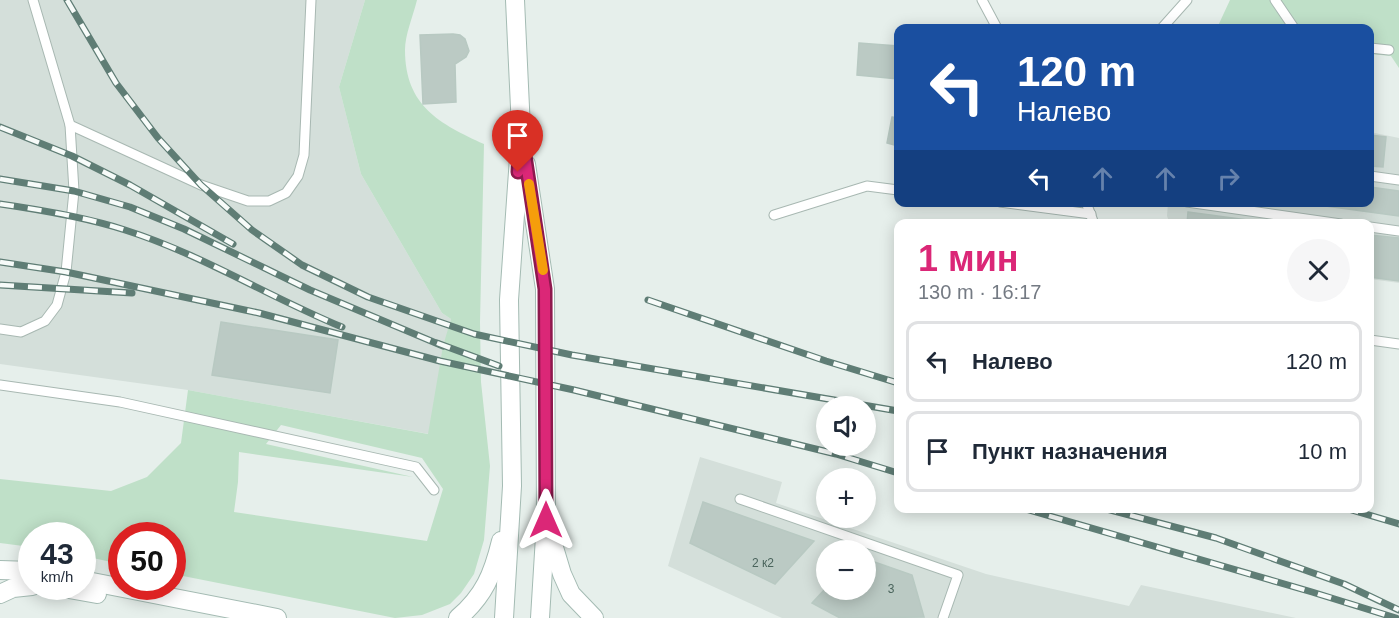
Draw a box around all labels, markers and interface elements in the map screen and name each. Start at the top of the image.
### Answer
icon: left [918,48,996,126]
text: 120 m [1017,48,1136,95]
text: Налево [1017,97,1111,127]
pin [492,110,543,172]
icon: arrive [501,119,534,152]
icon: left [1023,162,1056,195]
icon: ahead [1086,162,1119,195]
icon: ahead [1149,162,1182,195]
icon: right [1212,162,1245,195]
text: 1 мин [918,238,1019,279]
button: close [1287,239,1350,302]
text: 130 m · 16:17 [918,281,1041,303]
icon: left [921,345,954,378]
text: Налево [972,349,1053,374]
text: 120 m [1286,349,1347,374]
map controls [816,396,876,600]
button: sound [816,396,876,456]
icon: arrive [921,435,954,468]
text: Пункт назначения [972,439,1168,464]
text: 10 m [1298,439,1347,464]
button: + [816,468,876,528]
position arrow [514,488,578,552]
speed limit sign: 50 [108,522,186,600]
text: 43 [40,537,74,570]
button: − [816,540,876,600]
house number: 2 к2 [752,556,774,570]
text: km/h [41,568,73,585]
house number: 3 [888,582,895,596]

